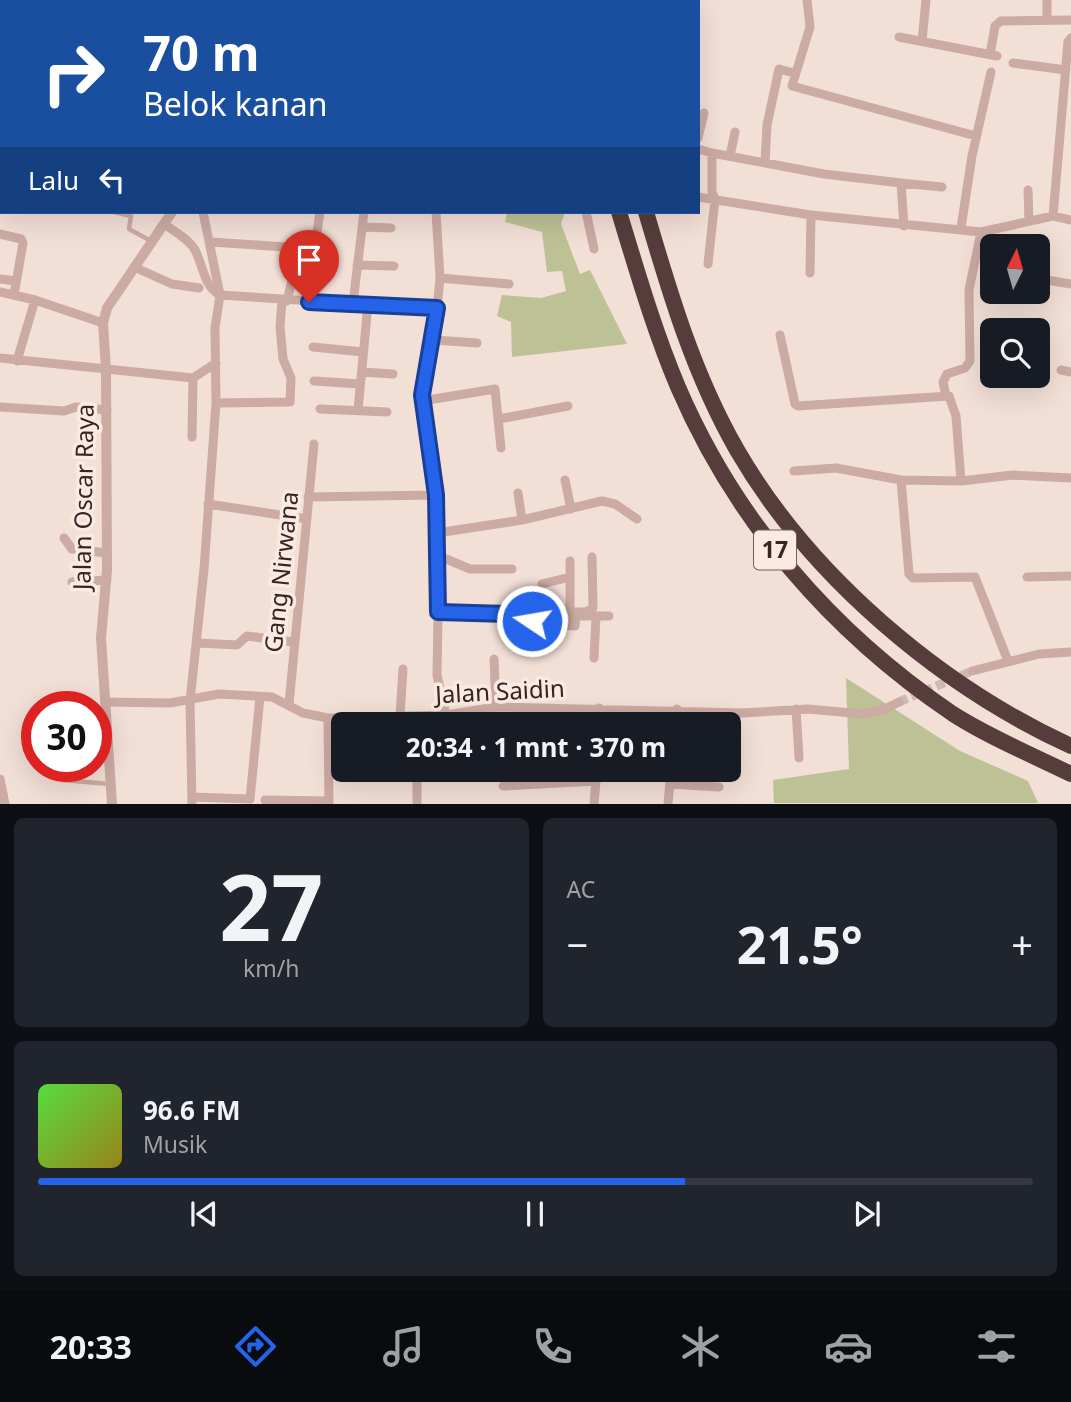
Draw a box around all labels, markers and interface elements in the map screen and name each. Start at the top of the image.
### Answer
text: 70 m [143,19,260,85]
icon: right [28,28,119,119]
text: Belok kanan [143,82,327,125]
icon: left [93,161,131,199]
text: Lalu [28,162,79,198]
pin [279,230,339,302]
north arrow [980,234,1050,304]
map controls [980,234,1050,388]
icon: arrive [290,241,328,279]
button: search [980,318,1050,388]
street label: Jalan Oscar Raya [64,404,101,592]
street label: Gang Nirwana [256,490,305,654]
road number: 17 [754,530,796,570]
position arrow [495,584,569,658]
street label: Jalan Saidin [432,671,565,710]
speed limit sign: 30 [21,691,112,782]
text: 20:34 · 1 mnt · 370 m [406,729,666,765]
text: 27 [219,844,323,968]
text: AC [567,873,595,905]
text: 21.5° [737,908,863,979]
text: − [567,918,588,970]
text: + [1011,918,1033,970]
text: km/h [243,952,300,984]
text: 96.6 FM [143,1092,240,1128]
text: Musik [143,1128,207,1160]
icon: previous [185,1195,223,1233]
icon: pause [516,1195,554,1233]
icon: next [848,1195,886,1233]
icon: directions [231,1322,280,1371]
icon: music [379,1322,428,1371]
icon: phone [528,1322,577,1371]
icon: climate [676,1322,725,1371]
icon: car [824,1322,873,1371]
icon: filters [972,1322,1021,1371]
text: 20:33 [50,1325,132,1368]

